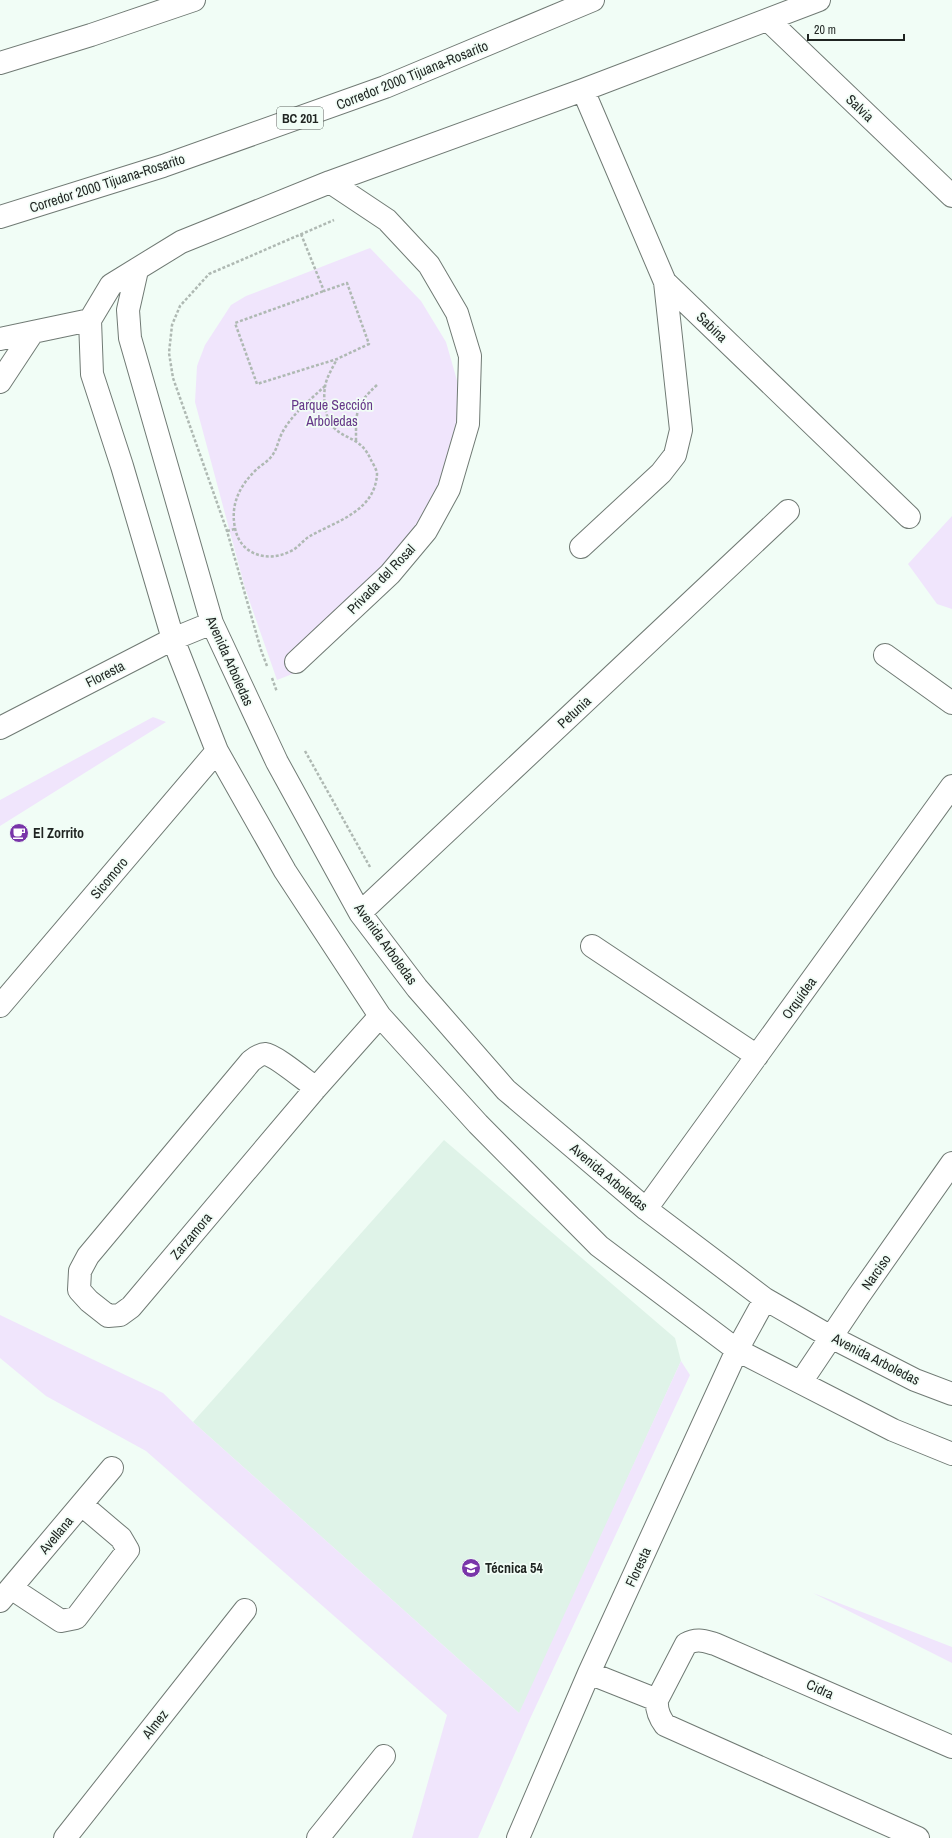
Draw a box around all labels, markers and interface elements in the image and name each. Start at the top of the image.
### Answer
scale bar [808,16,904,42]
text: 20 m [814,22,836,38]
street label: Corredor 2000 Tijuana-Rosarito [333,36,491,114]
street label: Salvia [842,90,878,126]
road number: BC 201 [277,107,323,129]
street label: Corredor 2000 Tijuana-Rosarito [27,149,187,217]
street label: Sabina [693,308,732,347]
park label: Parque Sección Arboledas [291,396,373,430]
street label: Privada del Rosal [343,540,419,618]
street label: Avenida Arboledas [202,612,258,709]
street label: Floresta [82,656,128,691]
street label: Petunia [553,692,595,732]
cafe icon: El Zorrito [8,822,30,844]
place label: El Zorrito [33,824,84,842]
street label: Sicomoro [86,853,132,903]
street label: Avenida Arboledas [350,899,422,988]
street label: Orquídea [778,973,821,1023]
street label: Avenida Arboledas [566,1139,652,1215]
street label: Zarzamora [166,1208,216,1263]
street label: Narciso [857,1251,895,1293]
street label: Avenida Arboledas [828,1329,923,1389]
street label: Avellana [34,1512,77,1558]
street label: Floresta [621,1544,655,1590]
school or university icon: Técnica 54 [460,1557,482,1579]
place label: Técnica 54 [485,1559,543,1577]
street label: Cidra [804,1675,837,1703]
street label: Almez [137,1706,172,1743]

